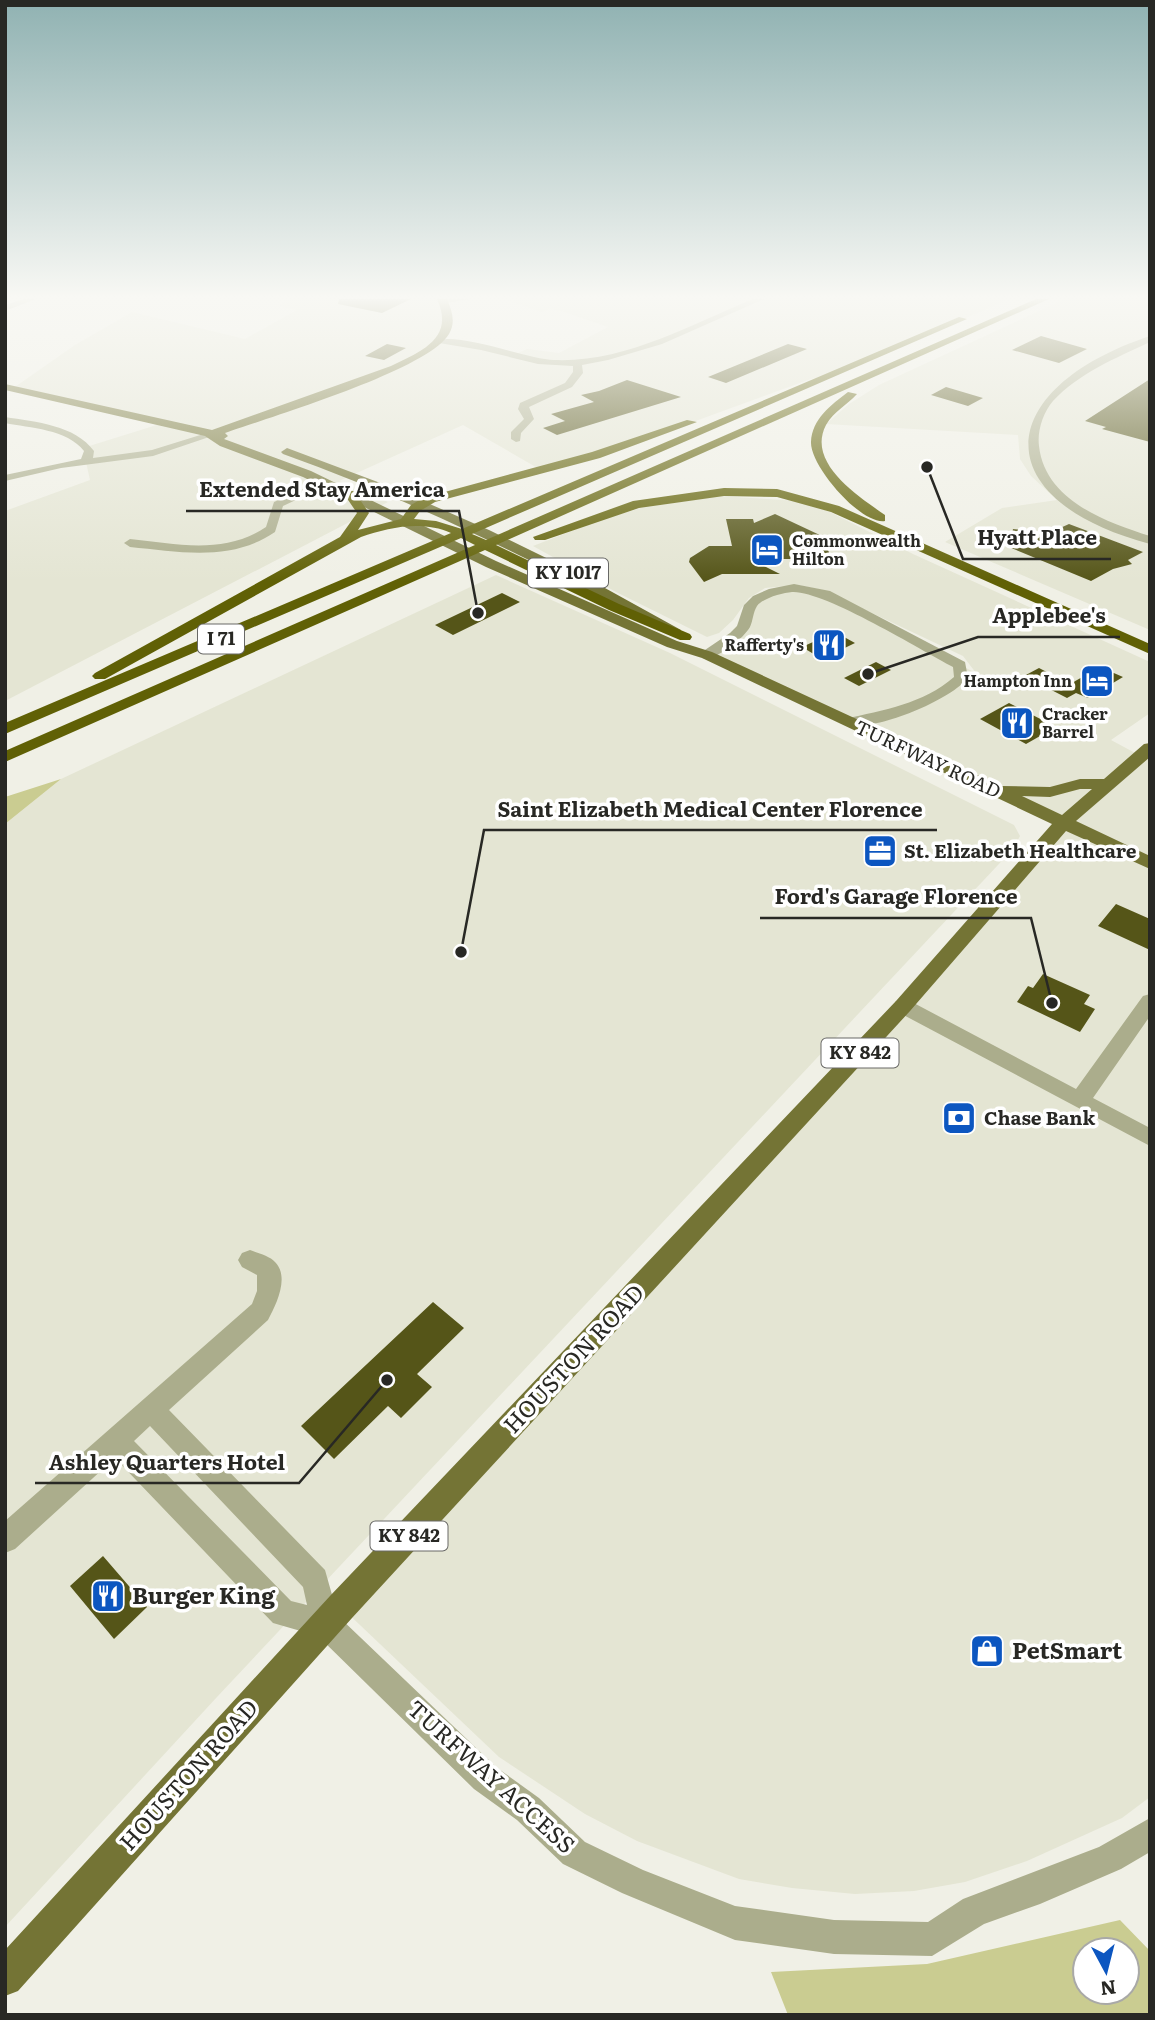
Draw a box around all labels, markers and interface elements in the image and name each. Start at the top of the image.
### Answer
callout: Extended Stay America [186,469,459,511]
text: Extended Stay America [199,472,446,503]
callout: Hyatt Place [963,517,1111,559]
text: Hyatt Place [977,520,1097,551]
place label: Commonwealth Hilton [792,528,921,570]
hotel icon: Commonwealth Hilton [748,531,786,569]
road number: KY 1017 [528,558,608,588]
callout: Applebee's [978,595,1120,637]
text: Applebee's [992,598,1106,629]
road number: I 71 [198,624,244,654]
restaurant icon: Rafferty's [810,626,848,664]
place label: Rafferty's [725,632,804,656]
hotel icon: Hampton Inn [1078,662,1116,700]
place label: Hampton Inn [964,668,1072,692]
place label: Cracker Barrel [1042,701,1108,743]
restaurant icon: Cracker Barrel [998,704,1036,742]
street label: TURFWAY ROAD [851,712,1006,804]
callout: Saint Elizabeth Medical Center Florence [484,788,937,830]
text: Saint Elizabeth Medical Center Florence [497,792,923,823]
office icon: St. Elizabeth Healthcare [861,832,899,870]
place label: St. Elizabeth Healthcare [904,836,1137,864]
callout: Ford's Garage Florence [760,876,1031,918]
text: Ford's Garage Florence [774,879,1018,910]
road number: KY 842 [822,1038,898,1068]
bank icon: Chase Bank [940,1099,978,1137]
place label: Chase Bank [984,1103,1096,1131]
street label: HOUSTON ROAD [494,1275,651,1440]
callout: Ashley Quarters Hotel [35,1441,299,1483]
text: Ashley Quarters Hotel [49,1445,286,1476]
road number: KY 842 [370,1521,448,1550]
restaurant icon: Burger King [89,1577,127,1615]
place label: Burger King [132,1577,276,1611]
shop icon: PetSmart [968,1632,1006,1670]
place label: PetSmart [1012,1632,1122,1666]
street label: HOUSTON ROAD [110,1690,265,1857]
street label: TURFWAY ACCESS [401,1691,584,1860]
north arrow [1071,1936,1141,2006]
text: N [1099,1974,1118,2004]

